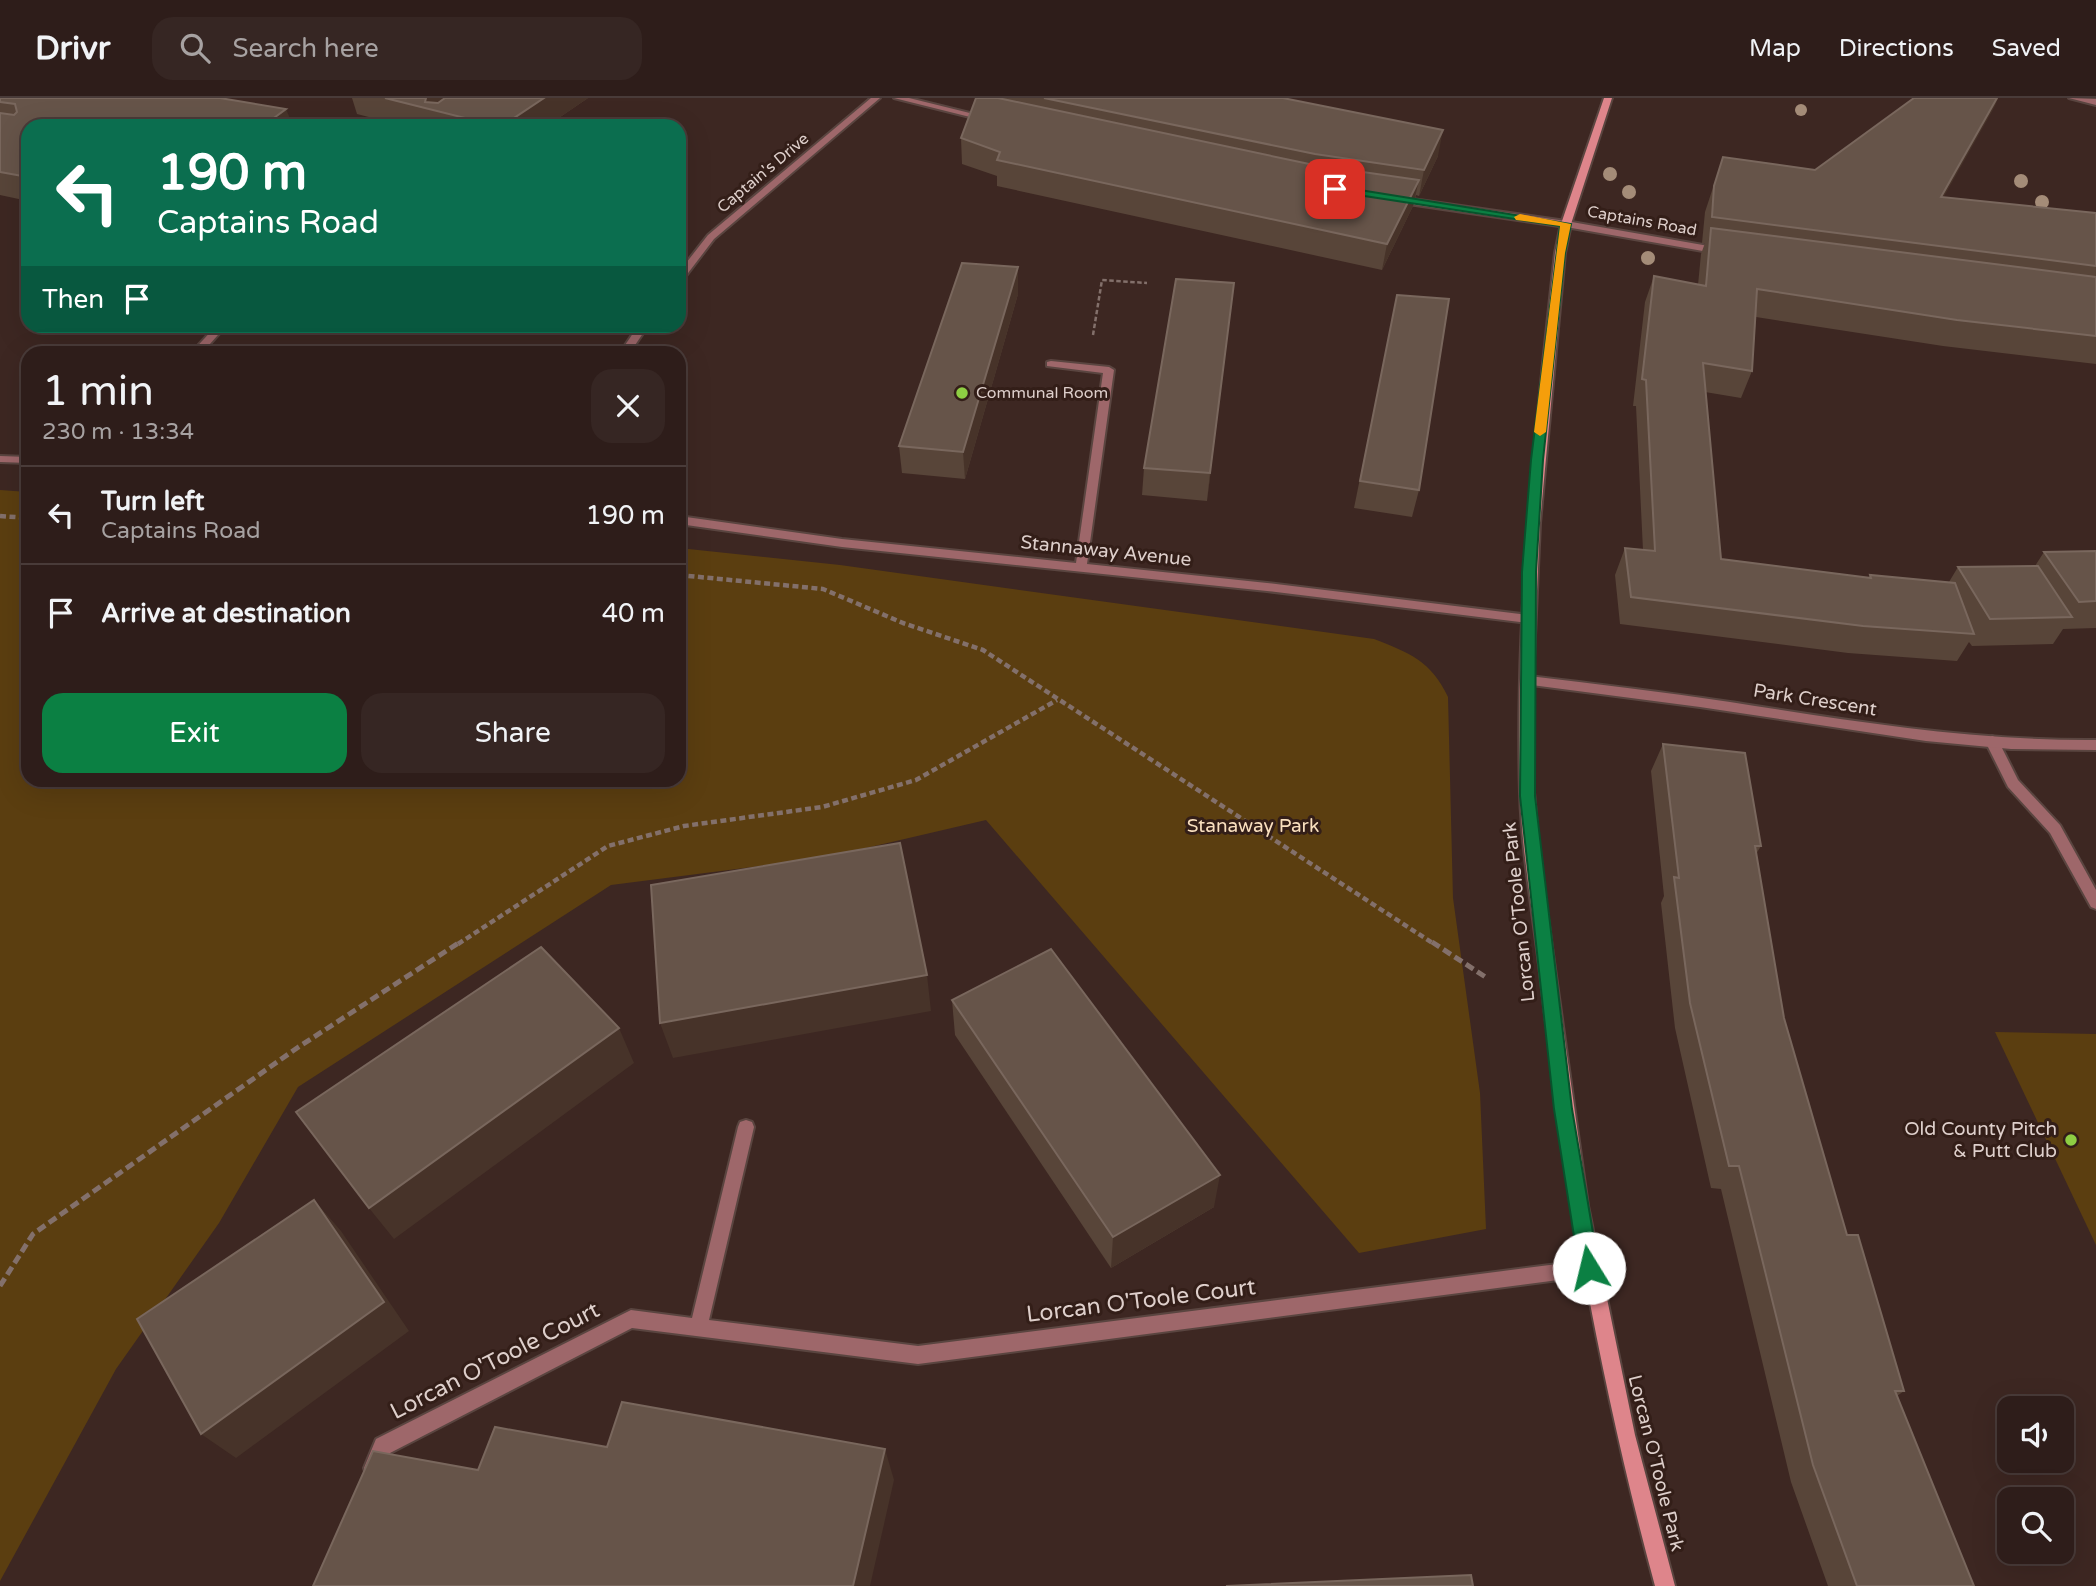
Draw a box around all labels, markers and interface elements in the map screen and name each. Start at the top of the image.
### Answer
search box [152,17,642,80]
text: Drivr [35,29,110,68]
icon: search [176,29,214,67]
text: Search here [232,33,379,64]
text: Map [1749,34,1801,63]
text: Directions [1839,34,1954,63]
text: Saved [1992,34,2061,63]
street label: Captain's Drive [713,129,813,217]
text: 190 m [157,144,307,203]
icon: left [42,147,133,238]
pin [1305,159,1365,219]
icon: arrive [1316,170,1354,208]
street label: Captains Road [1586,202,1698,240]
text: Captains Road [157,204,379,242]
icon: arrive [118,280,156,318]
text: Then [42,284,104,315]
text: 1 min [42,366,154,417]
button: close [591,369,665,443]
place label: Communal Room [976,383,1108,403]
marker: Communal Room [954,385,970,401]
text: 230 m · 13:34 [42,418,194,446]
text: Turn left [101,486,204,517]
icon: left [42,496,80,534]
text: 190 m [585,500,665,531]
text: Captains Road [101,517,261,545]
street label: Stannaway Avenue [1020,531,1192,571]
icon: arrive [42,594,80,632]
text: Arrive at destination [101,598,351,629]
text: 40 m [602,598,665,629]
street label: Park Crescent [1752,679,1878,721]
button: Exit [42,693,347,773]
button: Share [361,693,665,773]
park label: Stanaway Park [1187,815,1319,837]
street label: Lorcan O'Toole Park [1499,821,1539,1003]
place label: Old County Pitch & Putt Club [1904,1118,2057,1162]
marker: Old County Pitch & Putt Club [2063,1132,2079,1148]
position arrow [1552,1231,1626,1305]
street label: Lorcan O'Toole Court [1025,1273,1258,1329]
street label: Lorcan O'Toole Court [386,1296,604,1426]
street label: Lorcan O'Toole Park [1623,1373,1689,1553]
map controls [1997,1396,2074,1564]
button: sound [1997,1396,2074,1473]
button: search [1997,1487,2074,1564]

